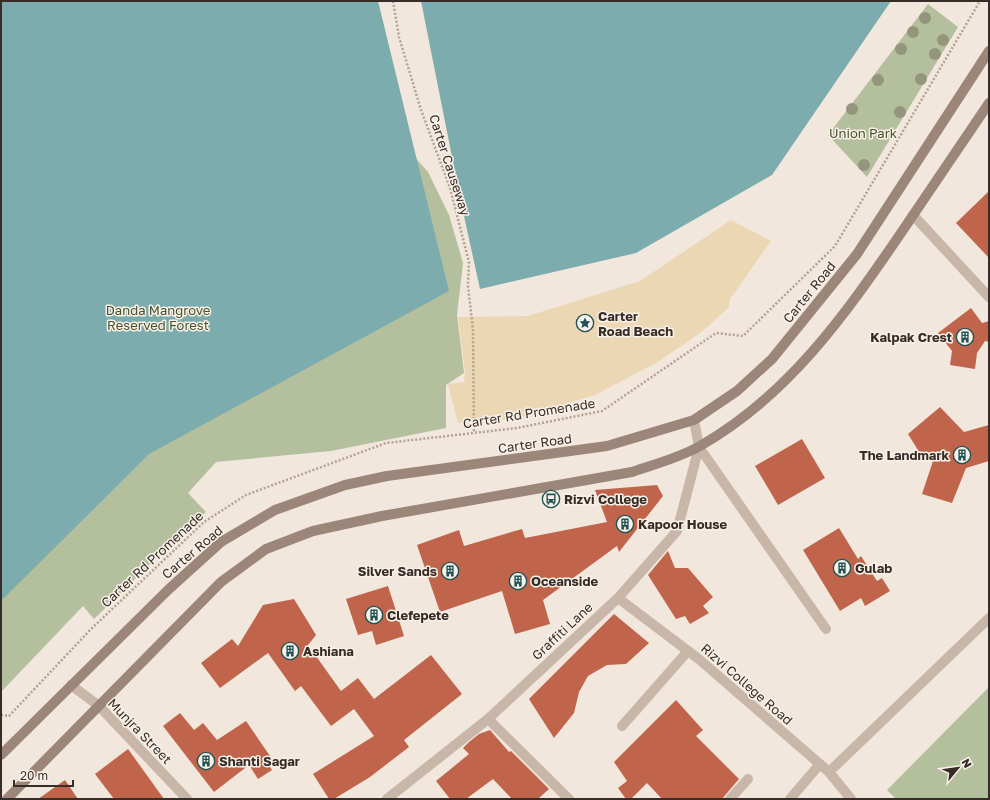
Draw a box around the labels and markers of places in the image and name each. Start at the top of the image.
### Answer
place label: Carter Road Beach [598,308,673,339]
place icon: Carter Road Beach [575,313,595,333]
building icon: Kalpak Crest [955,327,975,347]
place label: Kalpak Crest [870,329,952,345]
building icon: The Landmark [952,445,972,465]
place label: The Landmark [859,447,949,463]
bus stop icon: Rizvi College [541,489,561,509]
place label: Rizvi College [564,491,647,507]
building icon: Kapoor House [615,514,635,534]
place label: Kapoor House [638,516,727,532]
building icon: Gulab [832,558,852,578]
place label: Gulab [855,560,892,576]
building icon: Silver Sands [440,561,460,581]
place label: Silver Sands [358,563,437,579]
building icon: Oceanside [508,571,528,591]
place label: Oceanside [531,573,598,589]
building icon: Clefepete [364,605,384,625]
place label: Clefepete [387,607,449,623]
building icon: Ashiana [280,641,300,661]
place label: Ashiana [303,643,354,659]
building icon: Shanti Sagar [196,751,216,771]
place label: Shanti Sagar [219,753,300,769]

